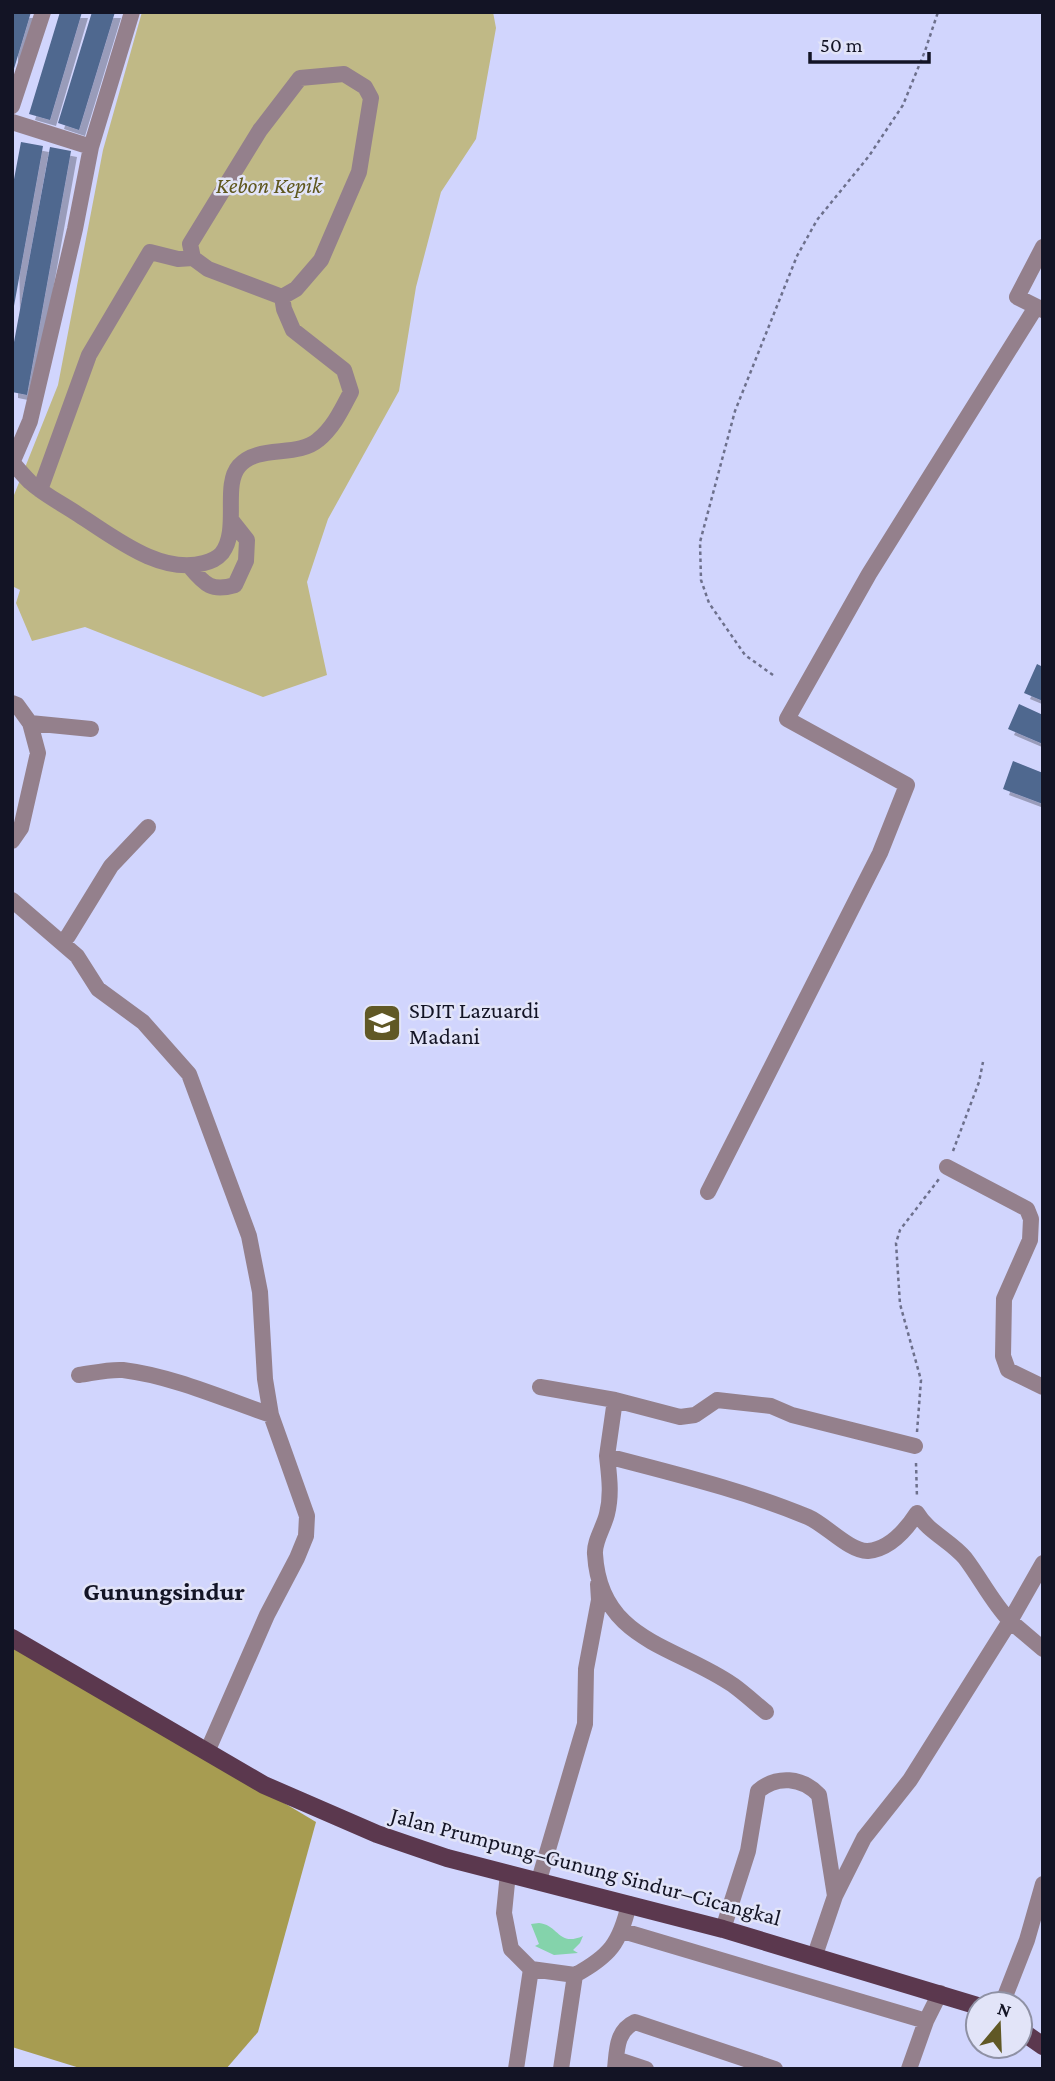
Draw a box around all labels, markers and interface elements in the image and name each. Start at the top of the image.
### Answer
scale bar [810,21,929,65]
text: 50 m [820,33,863,57]
park label: Kebon Kepik [216,172,323,198]
place label: SDIT Lazuardi Madani [409,997,539,1049]
school or university icon: SDIT Lazuardi Madani [361,1002,403,1044]
district label: Gunungsindur [83,1577,245,1606]
street label: Jalan Prumpung–Gunung Sindur–Cicangkal [386,1801,784,1931]
north arrow [964,1990,1034,2060]
text: N [995,1997,1014,2021]

